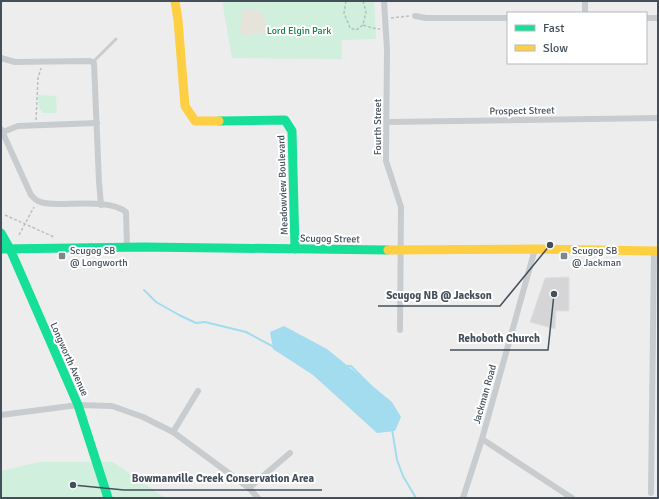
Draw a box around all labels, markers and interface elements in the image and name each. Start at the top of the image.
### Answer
legend [507,12,647,64]
text: Fast [543,21,564,36]
park label: Lord Elgin Park [267,25,331,37]
text: Slow [543,41,568,56]
street label: Fourth Street [372,98,384,155]
street label: Prospect Street [489,104,555,118]
street label: Meadowview Boulevard [275,135,291,235]
street label: Scugog Street [300,232,360,246]
place label: Scugog SB @ Longworth [70,245,128,269]
place label: Scugog SB @ Jackman [572,245,621,269]
marker: Scugog SB @ Longworth [57,251,67,261]
marker: Scugog SB @ Jackman [559,251,569,261]
callout: Scugog NB @ Jackson [378,283,500,306]
text: Scugog NB @ Jackson [386,289,492,302]
street label: Longworth Avenue [47,321,91,398]
callout: Rehoboth Church [450,327,548,350]
text: Rehoboth Church [458,332,540,345]
street label: Jackman Road [471,363,499,425]
callout: Bowmanville Creek Conservation Area [124,467,322,490]
text: Bowmanville Creek Conservation Area [132,472,315,485]

